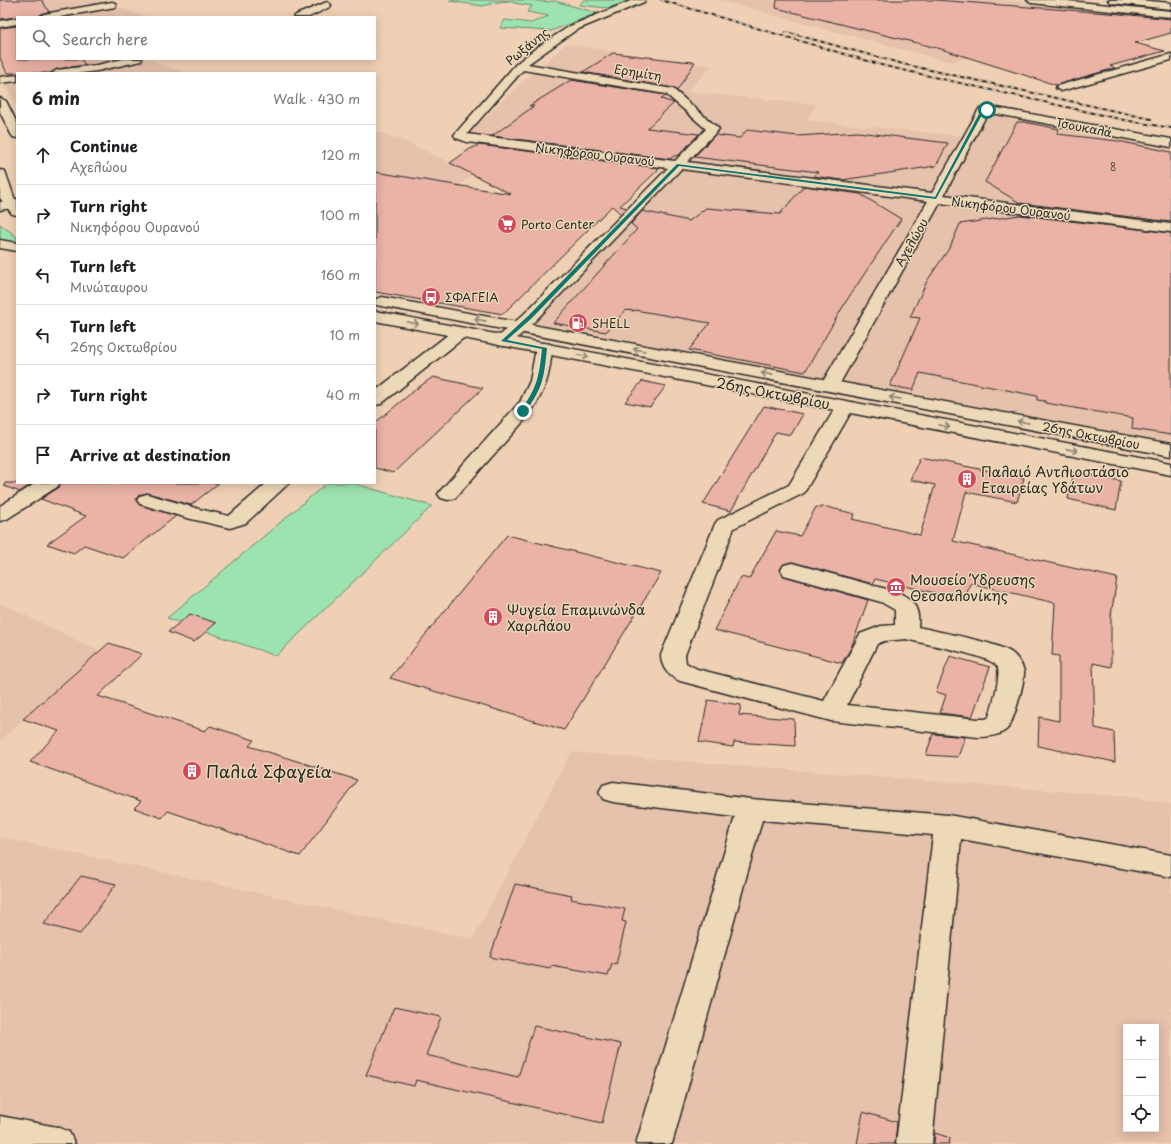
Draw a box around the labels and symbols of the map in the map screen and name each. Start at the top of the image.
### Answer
street label: Ρωξάνης [501,23,553,69]
street label: Ερημίτη [613,59,663,85]
route start [978,101,996,119]
street label: Τσουκαλά [1054,113,1114,141]
street label: Νικηφόρου Ουρανού [534,138,656,170]
house number: 8 [1110,159,1116,174]
street label: Νικηφόρου Ουρανού [950,192,1072,224]
supermarket icon: Porto Center [496,213,518,235]
place label: Porto Center [521,215,595,233]
street label: Αχελώου [890,215,932,269]
bus stop icon: ΣΦΑΓΕΙΑ [420,286,442,308]
place label: ΣΦΑΓΕΙΑ [445,288,498,306]
fuel station icon: SHELL [567,312,589,334]
place label: SHELL [592,314,630,332]
one-way arrow [474,316,487,324]
one-way arrow [406,320,419,328]
one-way arrow [633,346,646,354]
one-way arrow [576,352,589,360]
one-way arrow [761,369,774,377]
street label: 26ης Οκτωβρίου [714,372,832,414]
one-way arrow [889,393,902,401]
route end [514,402,532,420]
street label: 26ης Οκτωβρίου [1041,417,1141,453]
one-way arrow [1017,418,1030,426]
one-way arrow [937,422,950,430]
one-way arrow [1065,446,1078,454]
place label: Παλαιό Αντλιοστάσιο Εταιρείας Υδάτων [981,461,1129,498]
building icon: Παλαιό Αντλιοστάσιο Εταιρείας Υδάτων [956,468,978,490]
place label: Μουσείο Ύδρευσης Θεσσαλονίκης [910,569,1035,606]
museum icon: Μουσείο Ύδρευσης Θεσσαλονίκης [885,576,907,598]
place label: Ψυγεία Επαμινώνδα Χαριλάου [507,599,645,636]
building icon: Ψυγεία Επαμινώνδα Χαριλάου [482,606,504,628]
place label: Παλιά Σφαγεία [206,758,332,784]
building icon: Παλιά Σφαγεία [181,760,203,782]

